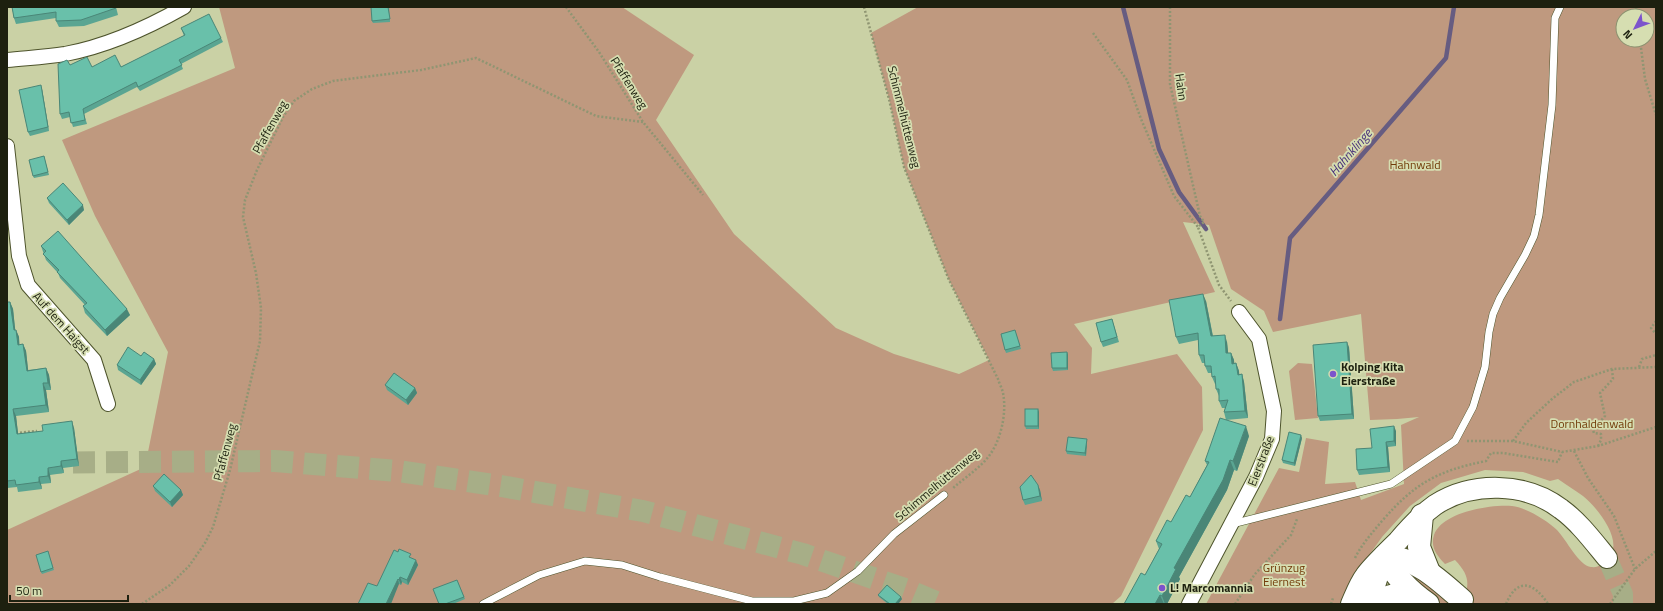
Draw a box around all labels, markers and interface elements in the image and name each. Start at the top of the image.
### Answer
north arrow [1615,8,1655,48]
text: N [1619,27,1636,43]
street label: Pfaffenweg [606,53,653,113]
street label: Schimmelhüttenweg [883,64,926,170]
street label: Hahn [1170,72,1193,102]
street label: Pfaffenweg [247,96,292,157]
water label: Hahnklinge [1324,123,1377,180]
park label: Hahnwald [1389,155,1441,174]
street label: Auf dem Haigst [28,287,95,359]
place label: Kolping Kita Eierstraße [1341,357,1404,390]
marker: Kolping Kita Eierstraße [1328,369,1338,379]
park label: Dornhaldenwald [1551,414,1633,433]
street label: Pfaffenweg [208,421,241,483]
street label: Eierstraße [1242,433,1279,489]
street label: Schimmelhüttenweg [890,444,983,526]
park label: Grünzug Eiernest [1263,558,1306,591]
scale bar [10,577,128,603]
place label: L! Marcomannia [1170,578,1253,597]
text: 50 m [16,581,42,600]
marker: L! Marcomannia [1157,583,1167,593]

